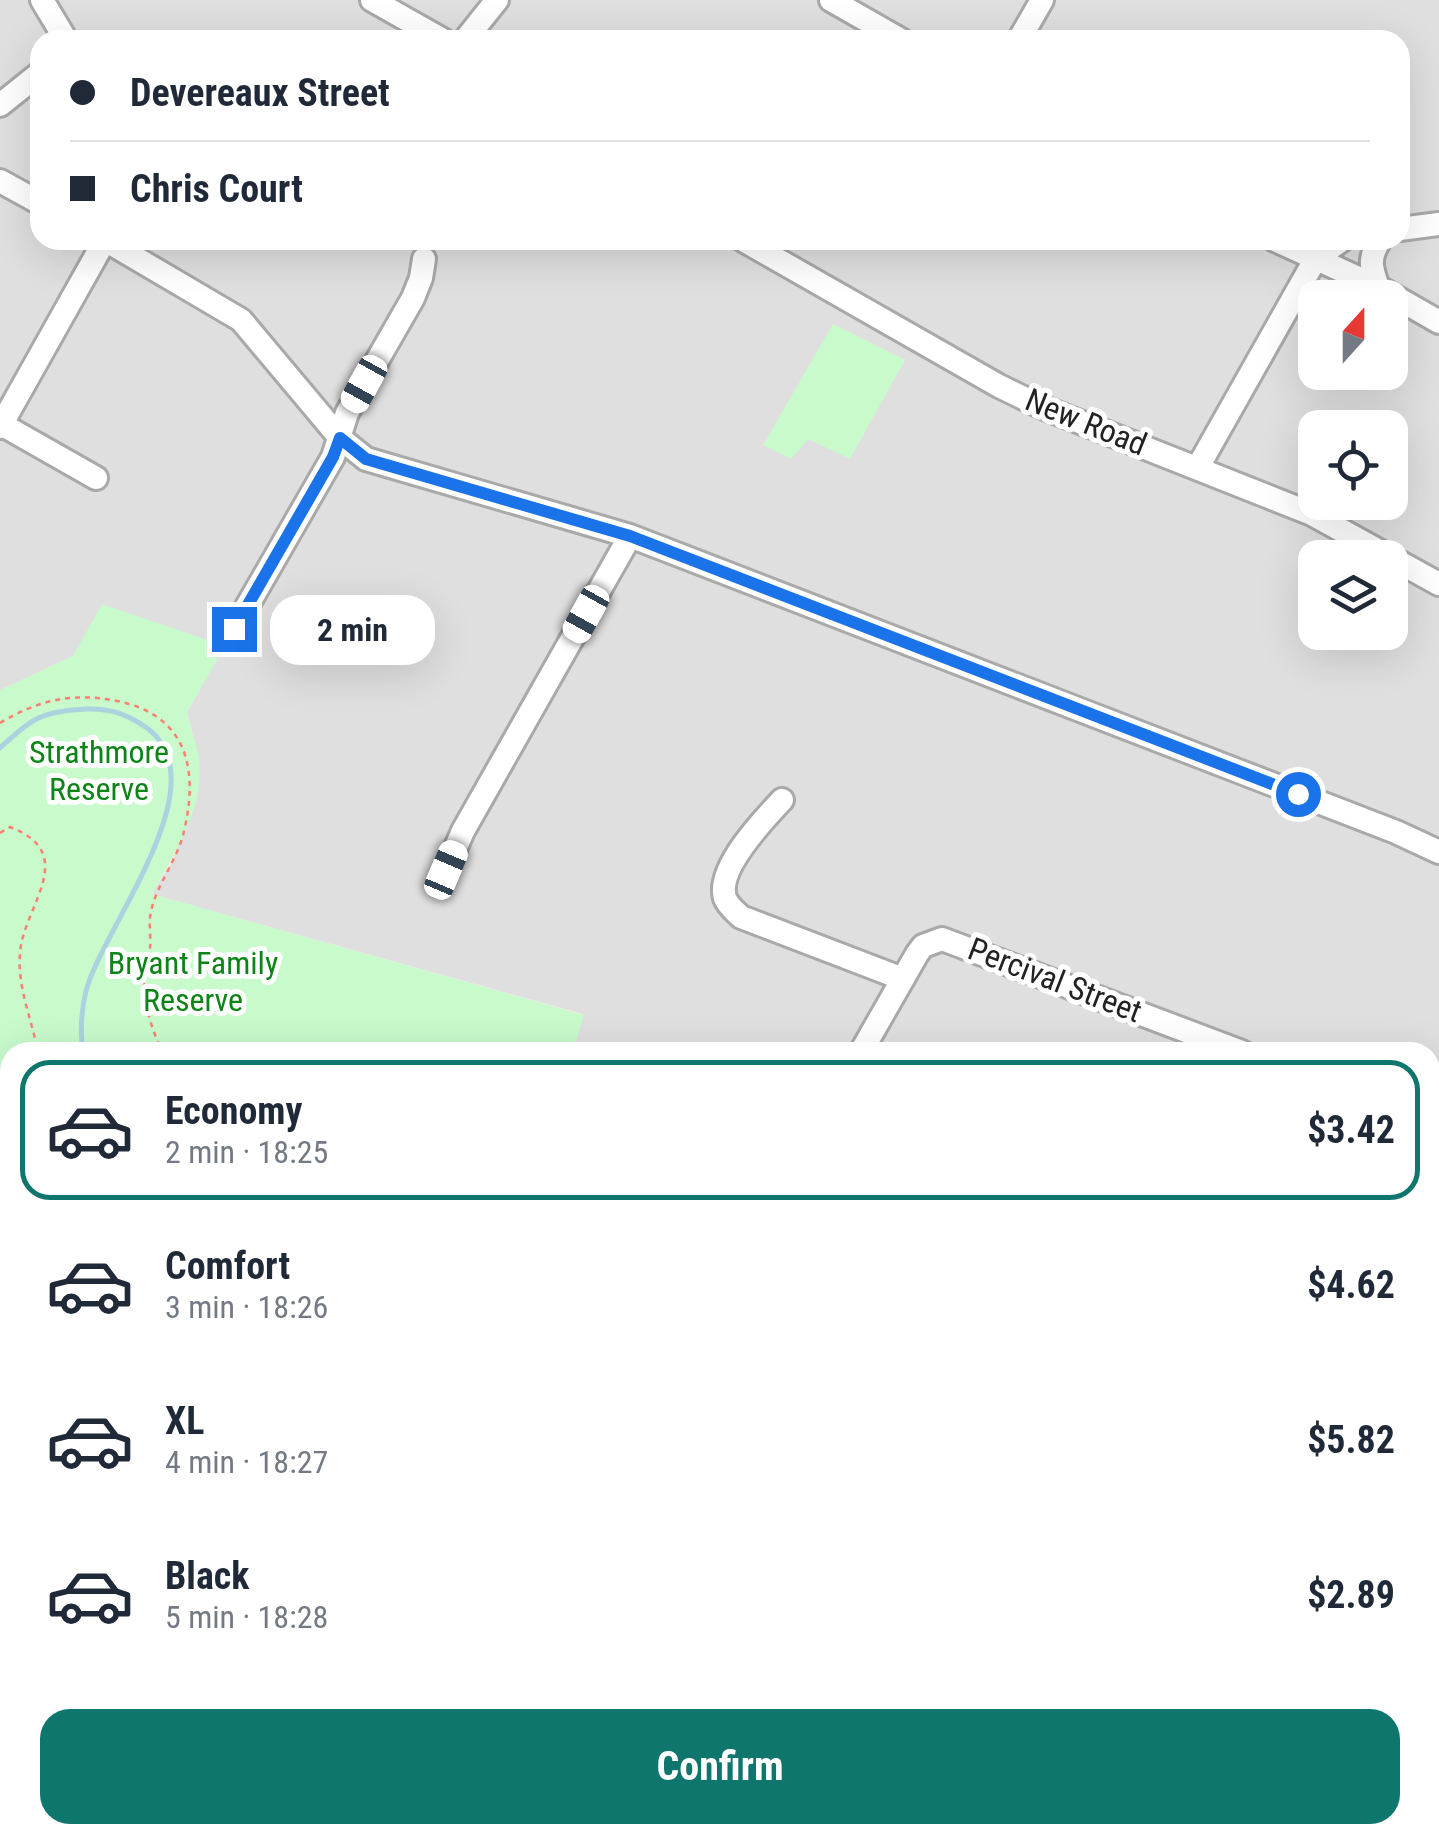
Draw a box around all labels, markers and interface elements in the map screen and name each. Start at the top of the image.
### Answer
text: Devereaux Street [130,71,390,115]
text: Chris Court [130,167,303,211]
north arrow [1298,280,1408,390]
map controls [1298,280,1408,650]
car [336,350,392,418]
street label: New Road [1020,381,1152,463]
button: locate [1298,410,1408,520]
button: layers [1298,540,1408,650]
car [558,580,614,648]
callout: 2 min [269,594,434,664]
route end [212,607,257,652]
text: 2 min [317,611,388,649]
park label: Strathmore Reserve [29,733,169,808]
route start [1276,772,1321,817]
car [420,837,472,903]
street label: Percival Street [963,930,1147,1030]
park label: Bryant Family Reserve [108,944,278,1019]
icon: car [45,1085,135,1175]
text: Economy [165,1089,302,1133]
text: $3.42 [1307,1108,1395,1152]
text: 2 min · 18:25 [165,1133,328,1171]
icon: car [45,1240,135,1330]
text: Comfort [165,1244,290,1288]
text: $4.62 [1307,1263,1395,1307]
text: 3 min · 18:26 [165,1288,328,1326]
icon: car [45,1395,135,1485]
text: XL [165,1399,204,1443]
text: $5.82 [1307,1418,1395,1462]
text: 4 min · 18:27 [165,1443,328,1481]
icon: car [45,1550,135,1640]
text: Black [165,1554,249,1598]
text: $2.89 [1307,1573,1395,1617]
text: 5 min · 18:28 [165,1598,328,1636]
button: Confirm [40,1709,1400,1824]

